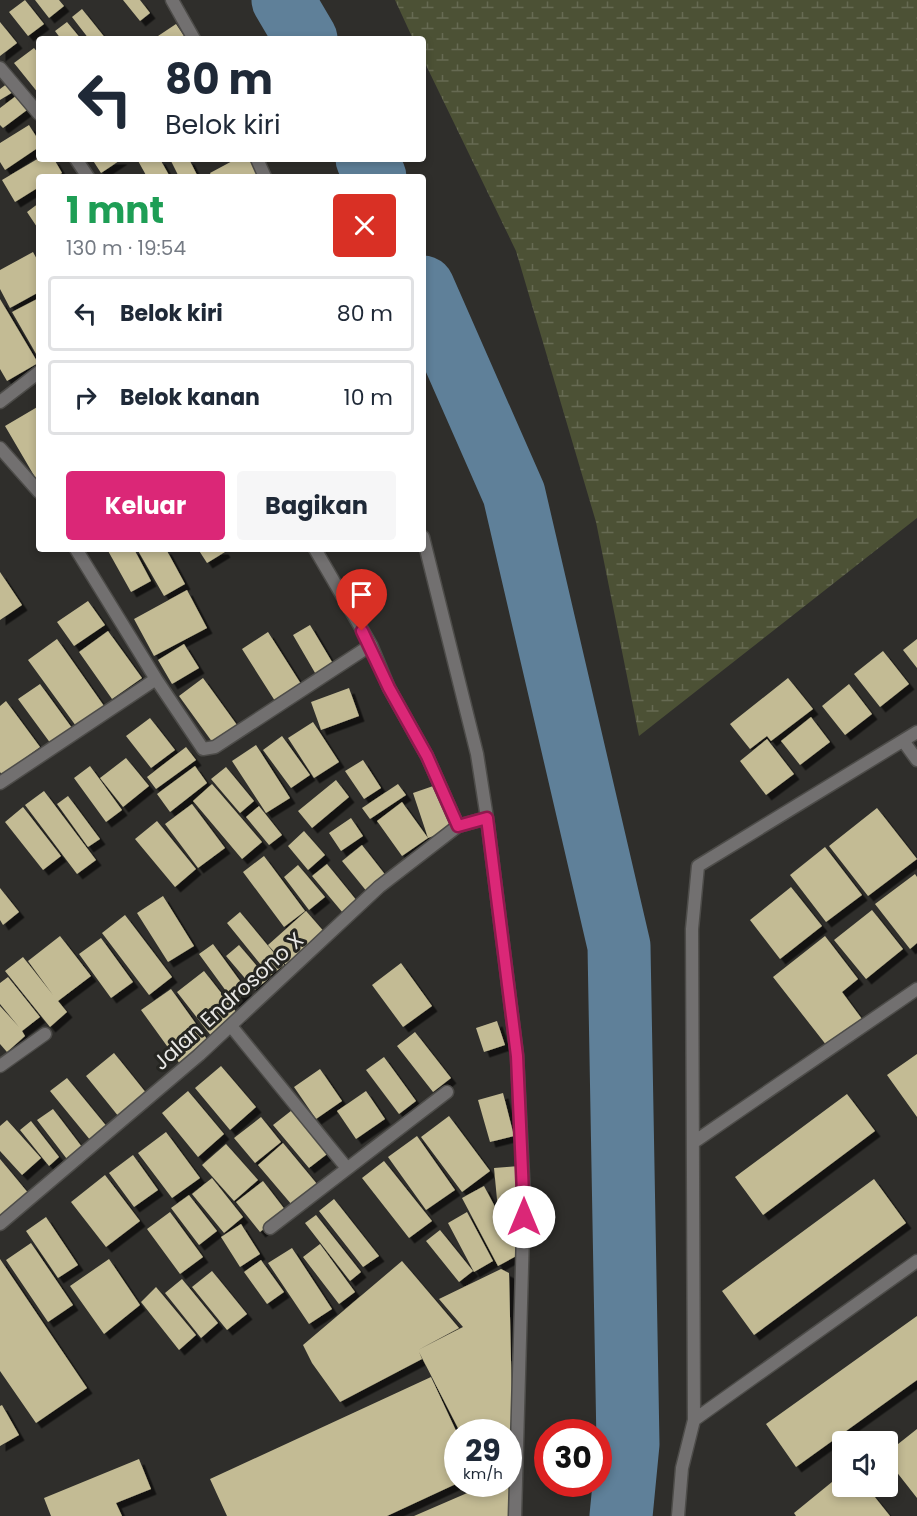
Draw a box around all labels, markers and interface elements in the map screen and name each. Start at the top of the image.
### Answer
text: 80 m [165,50,273,109]
icon: left [66,60,144,138]
text: Belok kiri [165,106,281,143]
text: 1 mnt [66,185,164,236]
button: close [333,194,396,257]
text: 130 m · 19:54 [66,234,186,262]
icon: left [69,297,102,330]
text: Belok kiri [120,298,223,329]
text: 80 m [337,298,393,329]
icon: right [69,381,102,414]
text: Belok kanan [120,382,260,413]
text: 10 m [344,382,393,413]
button: Keluar [66,471,225,540]
button: Bagikan [237,471,396,540]
pin [336,569,387,631]
icon: arrive [345,578,378,611]
street label: Jalan Endrosono X [146,926,310,1076]
position arrow [492,1185,556,1249]
speed limit sign: 30 [534,1419,612,1497]
text: 29 [465,1429,501,1472]
map controls [832,1431,898,1497]
button: sound [832,1431,898,1497]
text: km/h [463,1463,503,1484]

